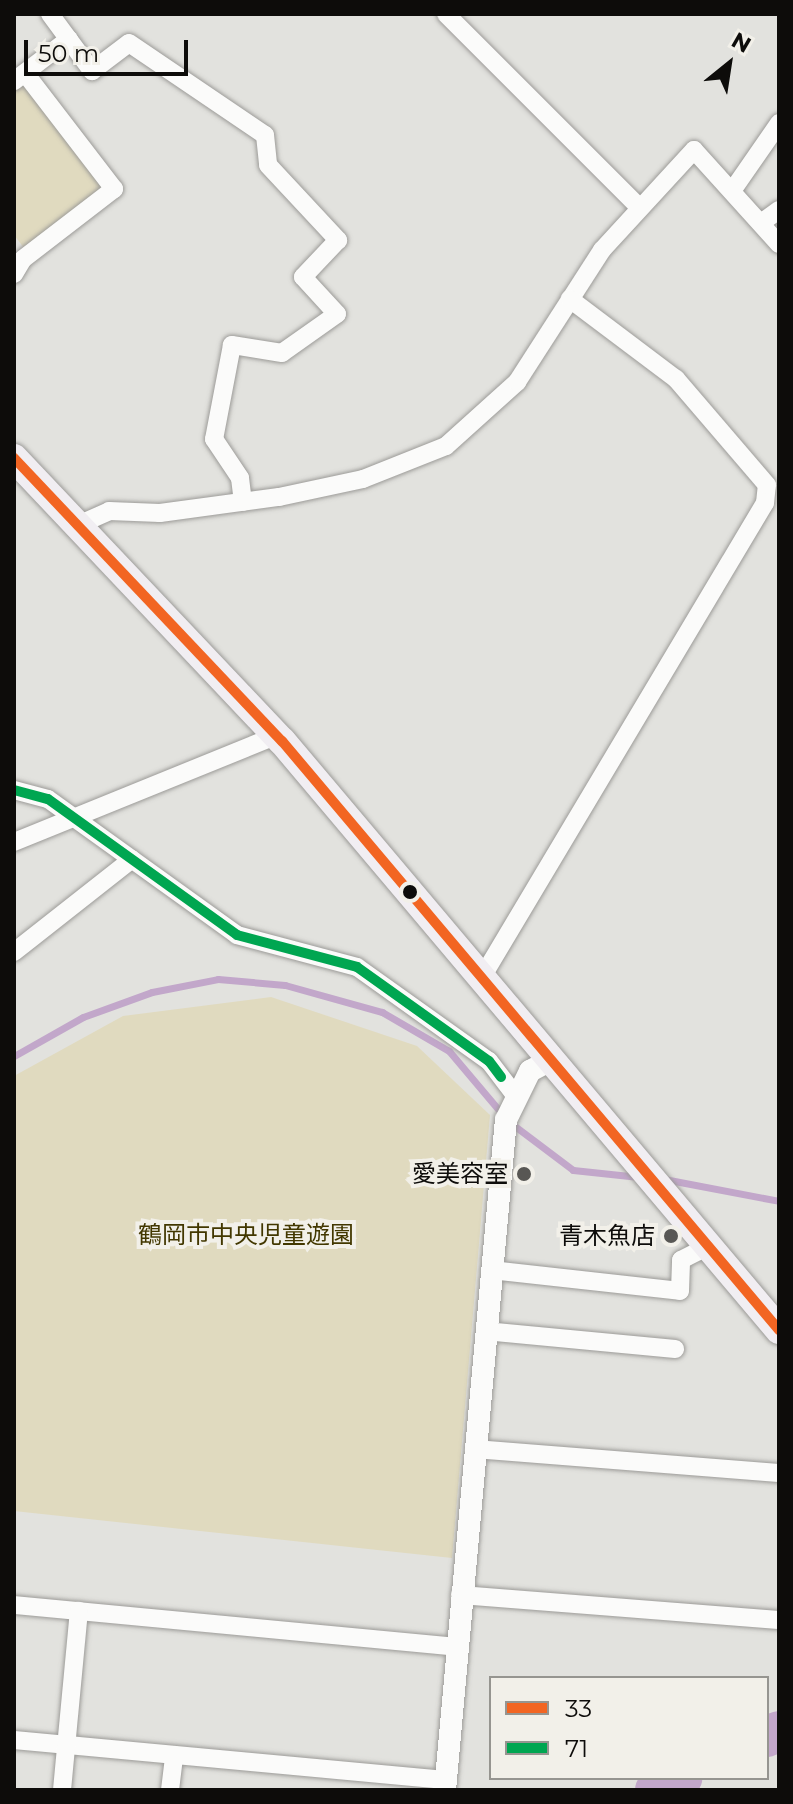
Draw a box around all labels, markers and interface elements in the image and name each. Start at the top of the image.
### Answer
scale bar [28,24,192,74]
north arrow [689,24,769,104]
text: N [727,27,756,59]
text: 50 m [38,39,99,68]
unlabelled marker [402,884,418,900]
place label: 愛美容室 [412,1160,508,1188]
marker: 愛美容室 [515,1165,533,1183]
park label: 鶴岡市中央児童遊園 [138,1221,354,1249]
place label: 青木魚店 [559,1222,655,1250]
marker: 青木魚店 [662,1227,680,1245]
legend [489,1676,769,1780]
text: 33 [565,1694,592,1723]
text: 71 [565,1734,588,1763]

